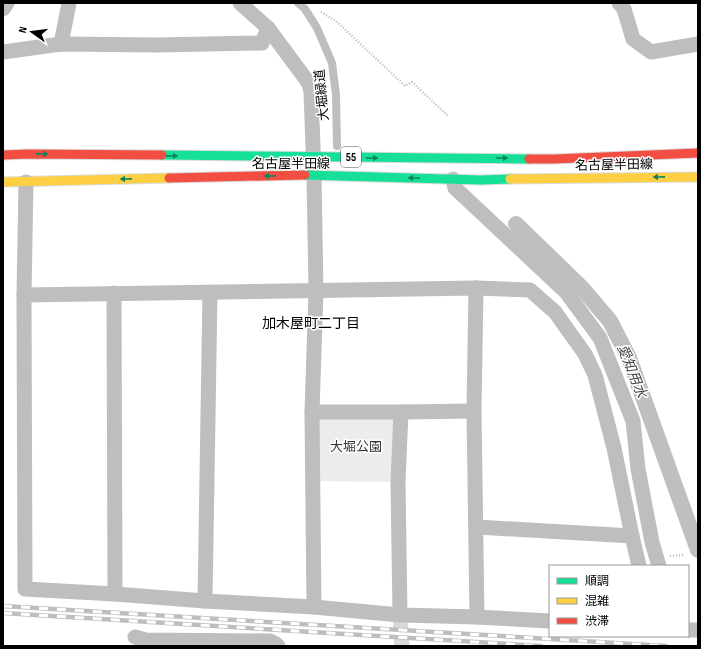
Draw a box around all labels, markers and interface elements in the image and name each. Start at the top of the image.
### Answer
north arrow [12,12,52,52]
text: N [16,25,30,34]
street label: 大堀緑道 [312,68,332,122]
road number: 55 [341,147,361,167]
one-way arrow [36,151,49,157]
one-way arrow [166,152,178,159]
one-way arrow [366,155,379,161]
one-way arrow [496,155,509,161]
street label: 名古屋半田線 [252,156,330,172]
street label: 名古屋半田線 [575,156,653,174]
one-way arrow [263,173,276,179]
one-way arrow [652,174,665,180]
one-way arrow [407,175,420,181]
one-way arrow [120,176,132,183]
district label: 加木屋町二丁目 [262,315,360,332]
water label: 愛知用水 [614,342,651,402]
park label: 大堀公園 [330,439,382,455]
legend [549,565,689,637]
text: 順調 [585,574,609,589]
text: 混雑 [585,594,609,609]
text: 渋滞 [585,614,609,629]

